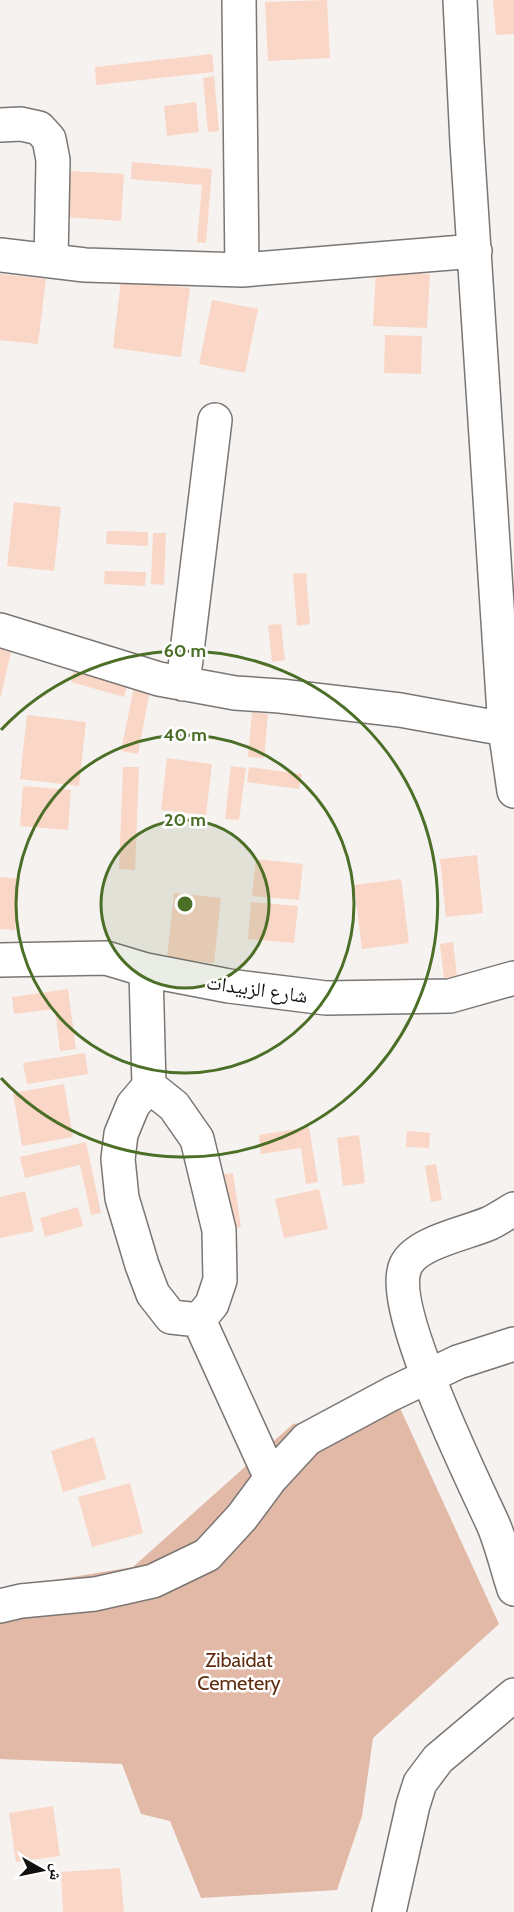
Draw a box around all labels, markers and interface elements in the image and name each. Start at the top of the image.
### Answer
text: 60 m [164,640,206,662]
text: 40 m [163,724,207,746]
text: 20 m [164,809,206,831]
centre of rings [175,894,195,914]
street label: شارع الزبيدات [205,970,309,1009]
park label: Zibaidat Cemetery [197,1648,281,1695]
north arrow [12,1840,72,1900]
text: ش [46,1862,67,1882]

